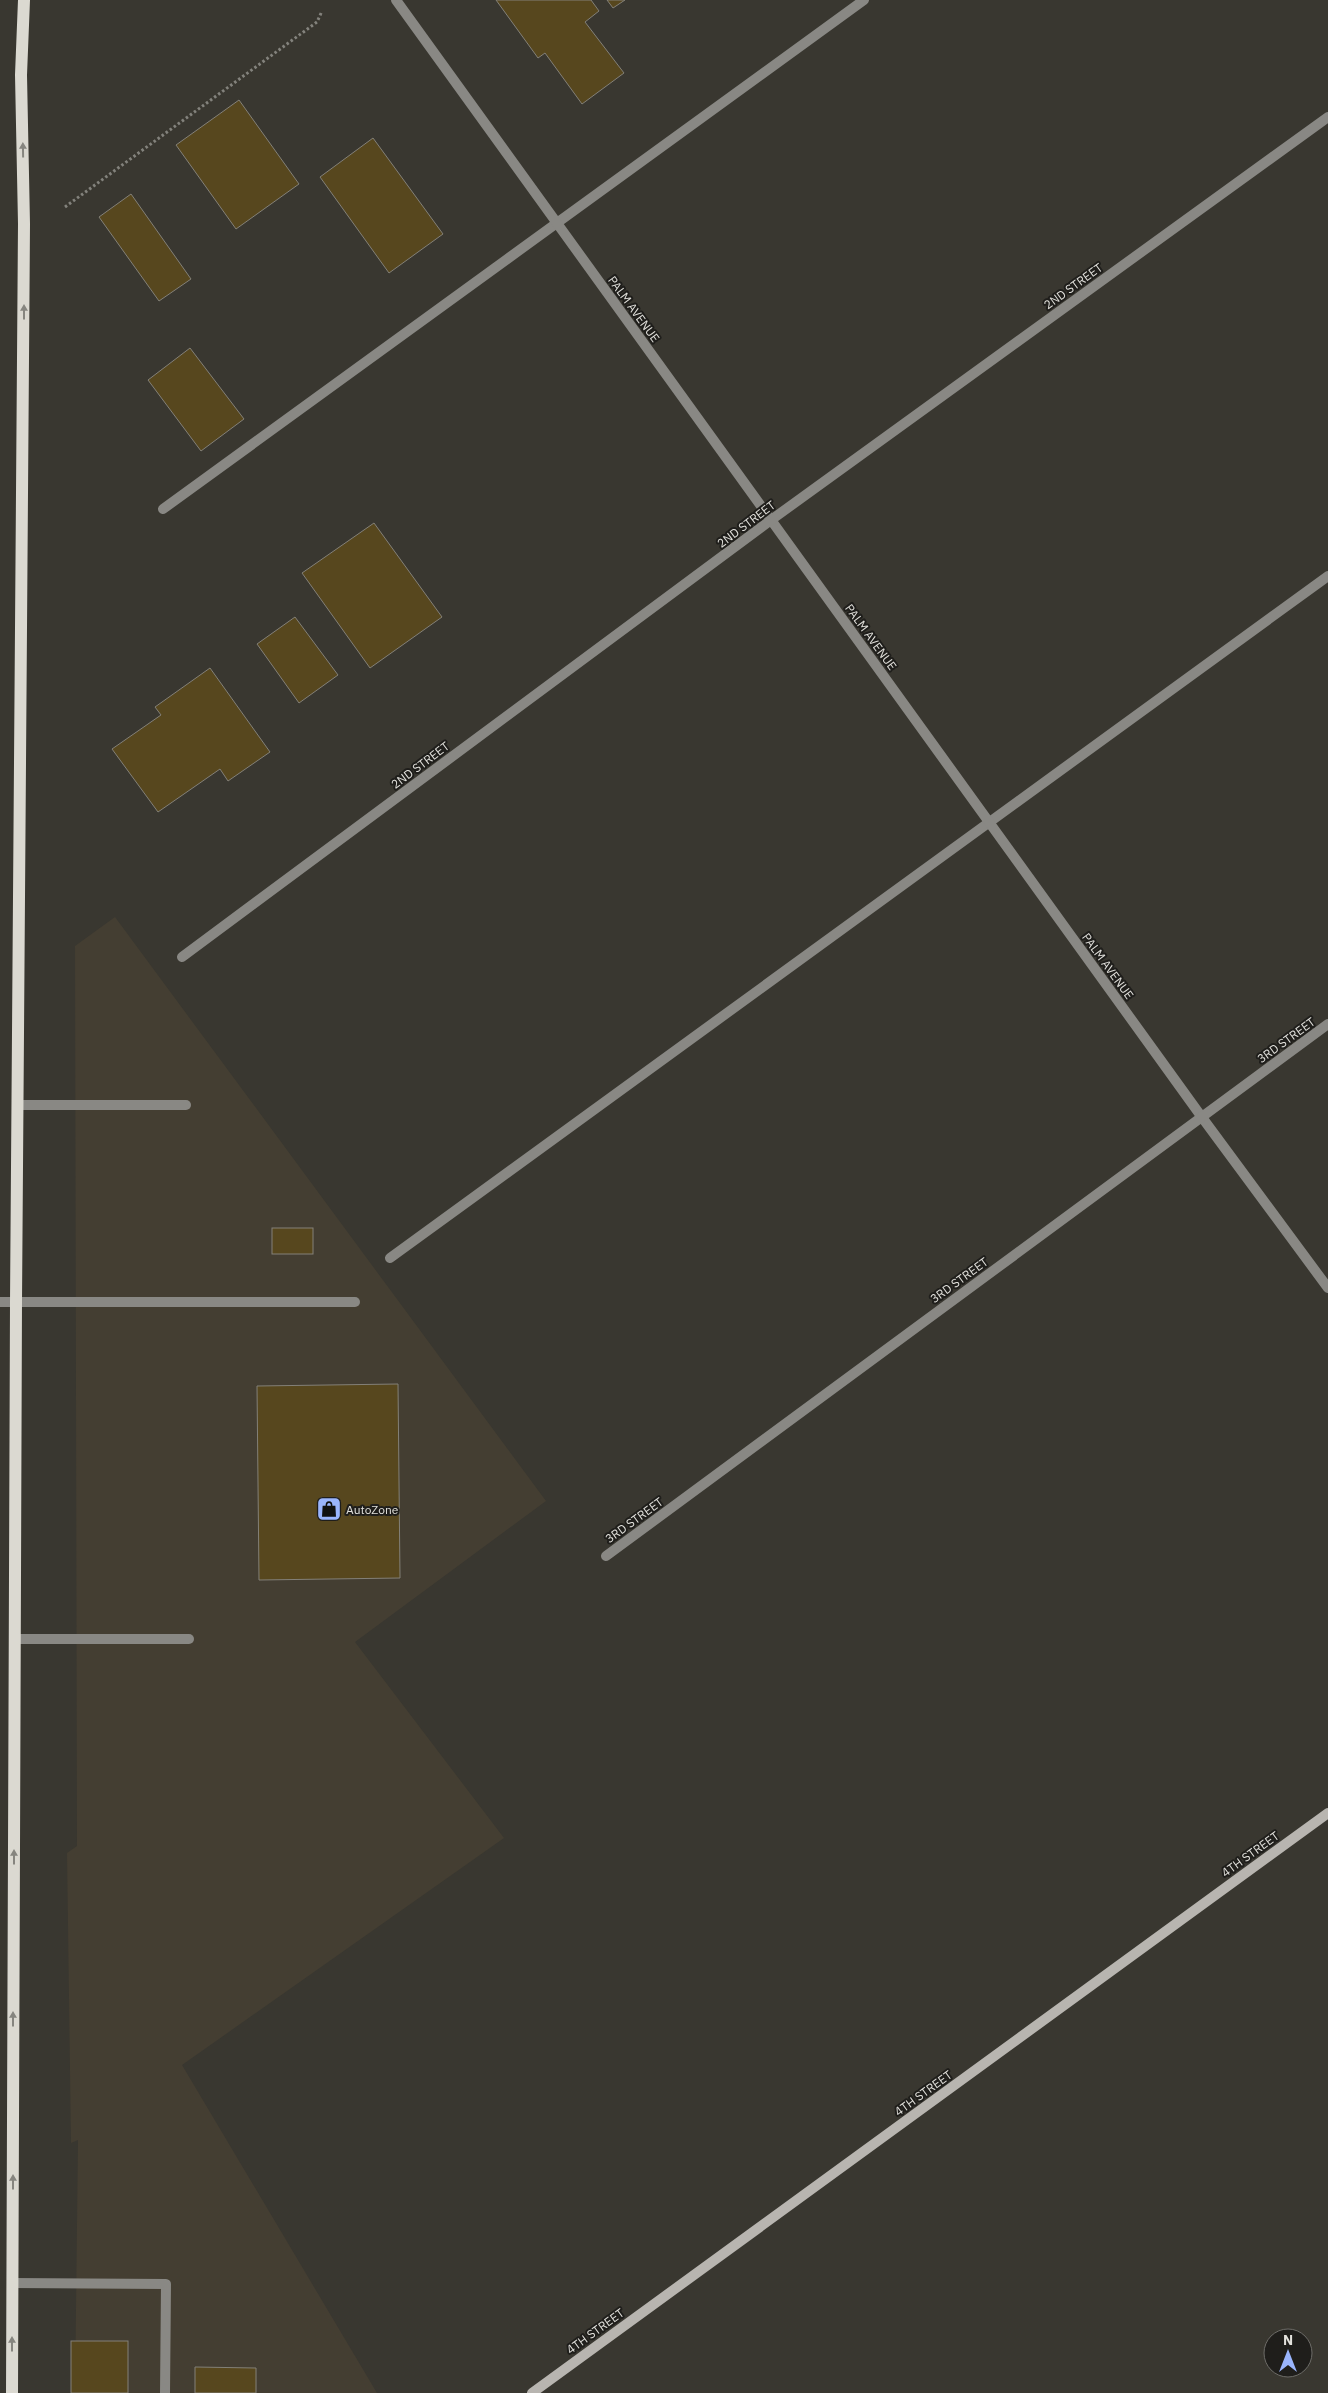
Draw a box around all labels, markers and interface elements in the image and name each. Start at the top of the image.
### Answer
one-way arrow [19,142,27,158]
street label: 2ND STREET [1041,260,1105,312]
street label: PALM AVENUE [605,273,663,345]
one-way arrow [20,304,28,320]
street label: 2ND STREET [714,497,778,551]
street label: PALM AVENUE [842,601,900,673]
street label: 2ND STREET [388,738,452,792]
street label: PALM AVENUE [1079,930,1137,1002]
street label: 3RD STREET [1254,1014,1318,1066]
street label: 3RD STREET [927,1254,991,1306]
street label: 3RD STREET [602,1494,666,1546]
shop icon: AutoZone [316,1496,342,1522]
place label: AutoZone [346,1502,399,1517]
street label: 4TH STREET [1218,1828,1282,1880]
one-way arrow [10,1849,18,1865]
one-way arrow [9,2011,17,2027]
street label: 4TH STREET [891,2067,955,2119]
one-way arrow [9,2174,17,2190]
street label: 4TH STREET [563,2305,627,2357]
north arrow [1263,2328,1313,2378]
text: N [1283,2331,1293,2349]
one-way arrow [8,2336,16,2352]

